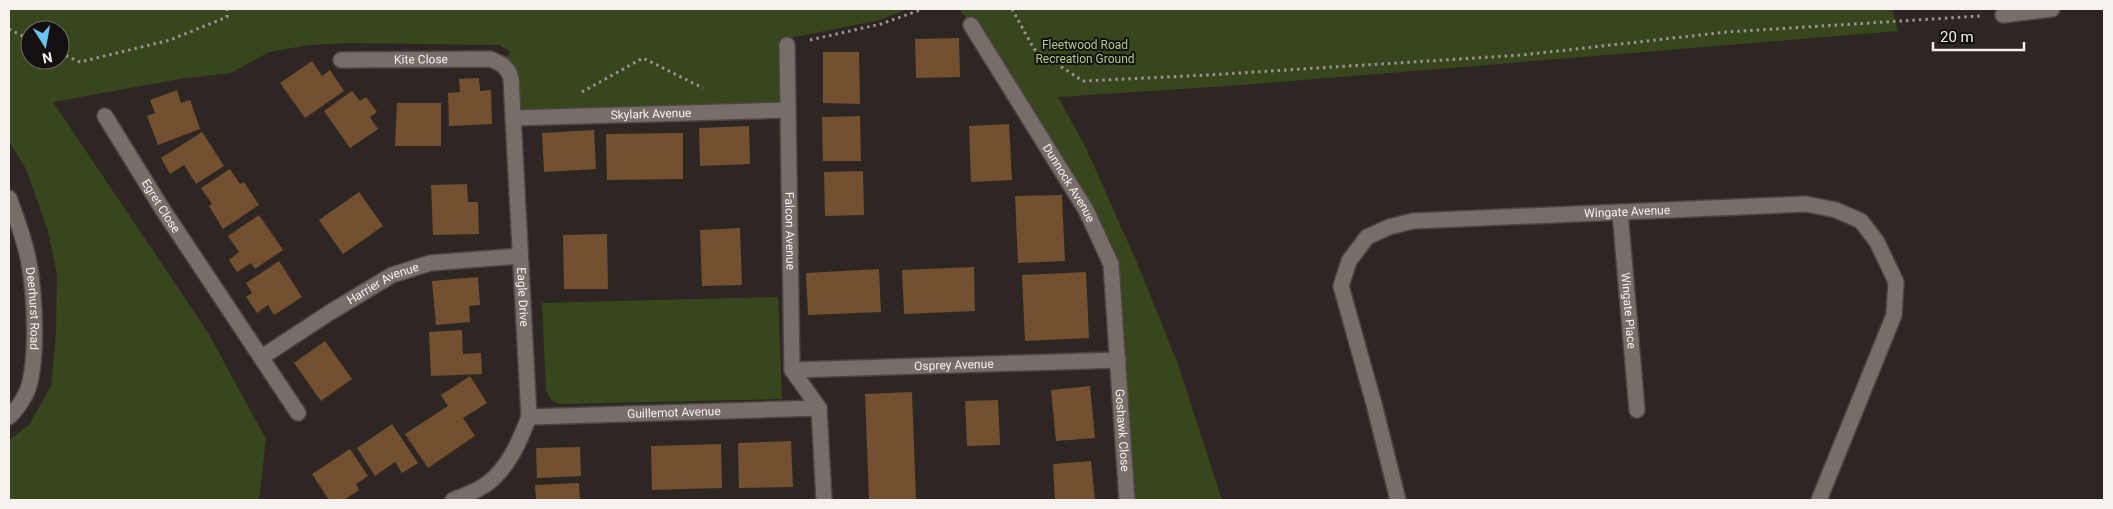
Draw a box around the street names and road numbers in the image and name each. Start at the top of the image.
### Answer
street label: Kite Close [394,52,448,67]
street label: Skylark Avenue [610,106,692,122]
street label: Dunnock Avenue [1040,141,1098,225]
street label: Egret Close [139,177,183,236]
street label: Falcon Avenue [782,192,797,270]
street label: Wingate Avenue [1584,203,1670,221]
street label: Harrier Avenue [345,260,421,307]
street label: Deerhurst Road [23,266,42,350]
street label: Eagle Drive [514,267,531,327]
street label: Wingate Place [1618,272,1639,349]
street label: Osprey Avenue [914,357,994,373]
street label: Goshawk Close [1112,389,1132,472]
street label: Guillemot Avenue [627,404,721,421]

